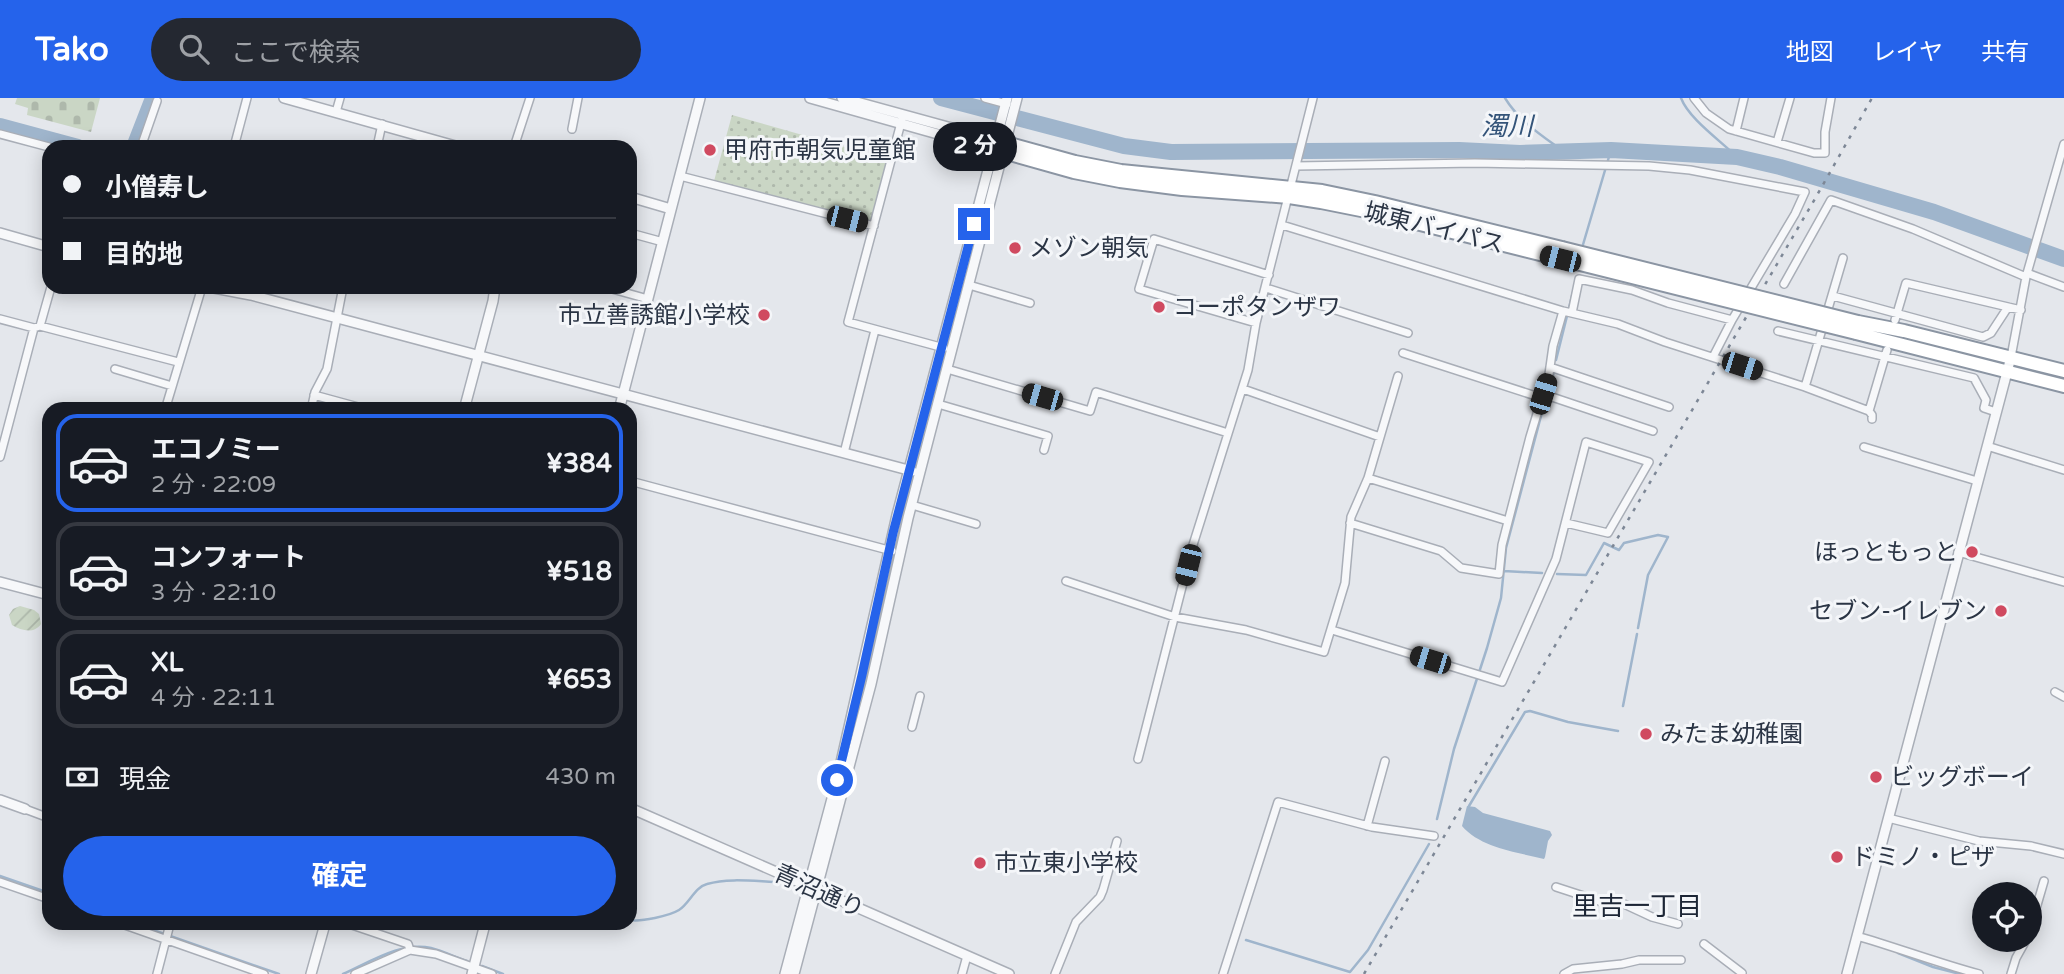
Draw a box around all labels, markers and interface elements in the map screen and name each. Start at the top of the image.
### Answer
search box [151,18,641,81]
text: Tako [35,30,109,69]
icon: search [175,30,213,68]
text: ここで検索 [231,37,361,68]
text: 地図 [1786,38,1834,67]
text: レイヤ [1872,38,1943,67]
text: 共有 [1981,38,2029,67]
water label: 濁川 [1481,111,1536,142]
callout: 2 分 [932,122,1016,172]
text: 2 分 [953,132,997,160]
place label: 甲府市朝気児童館 [724,136,916,165]
marker: 甲府市朝気児童館 [702,142,718,158]
text: 小僧寿し [105,172,209,203]
street label: 城東バイパス [1361,197,1507,260]
car [825,204,870,234]
route end [958,208,990,240]
place label: メゾン朝気 [1029,234,1149,263]
text: 目的地 [105,239,183,270]
marker: メゾン朝気 [1007,240,1023,256]
car [1538,244,1583,274]
place label: コーポタンザワ [1173,293,1341,322]
marker: コーポタンザワ [1151,299,1167,315]
place label: 市立善誘館小学校 [558,301,750,330]
marker: 市立善誘館小学校 [756,307,772,323]
car [1719,350,1766,382]
car [1527,371,1560,417]
car [1019,381,1066,413]
icon: car [67,432,130,495]
text: エコノミー [151,434,281,465]
text: ¥384 [546,448,612,479]
text: 2 分 · 22:09 [151,471,276,499]
place label: ほっともっと [1814,538,1958,567]
icon: car [67,540,130,603]
text: コンフォート [151,542,306,573]
car [1173,542,1204,588]
marker: ほっともっと [1964,544,1980,560]
text: ¥518 [546,556,612,587]
text: 3 分 · 22:10 [151,579,276,607]
place label: セブン-イレブン [1809,597,1987,626]
marker: セブン-イレブン [1993,603,2009,619]
car [1407,644,1454,676]
text: XL [151,647,183,678]
icon: car [67,648,130,711]
text: ¥653 [546,664,612,695]
text: 4 分 · 22:11 [151,684,276,712]
place label: みたま幼稚園 [1660,720,1803,749]
marker: みたま幼稚園 [1638,726,1654,742]
icon: cash [63,758,101,796]
text: 430 m [546,763,616,791]
place label: ビッグボーイ [1890,763,2034,792]
text: 現金 [119,764,171,795]
route start [821,764,853,796]
marker: ビッグボーイ [1868,769,1884,785]
button: 確定 [63,836,616,916]
place label: ドミノ・ピザ [1851,843,1995,872]
place label: 市立東小学校 [994,849,1138,878]
marker: ドミノ・ピザ [1829,849,1845,865]
marker: 市立東小学校 [972,855,988,871]
street label: 青沼通り [769,859,869,924]
map controls [1972,882,2042,952]
button: locate [1972,882,2042,952]
district label: 里吉一丁目 [1572,891,1702,922]

